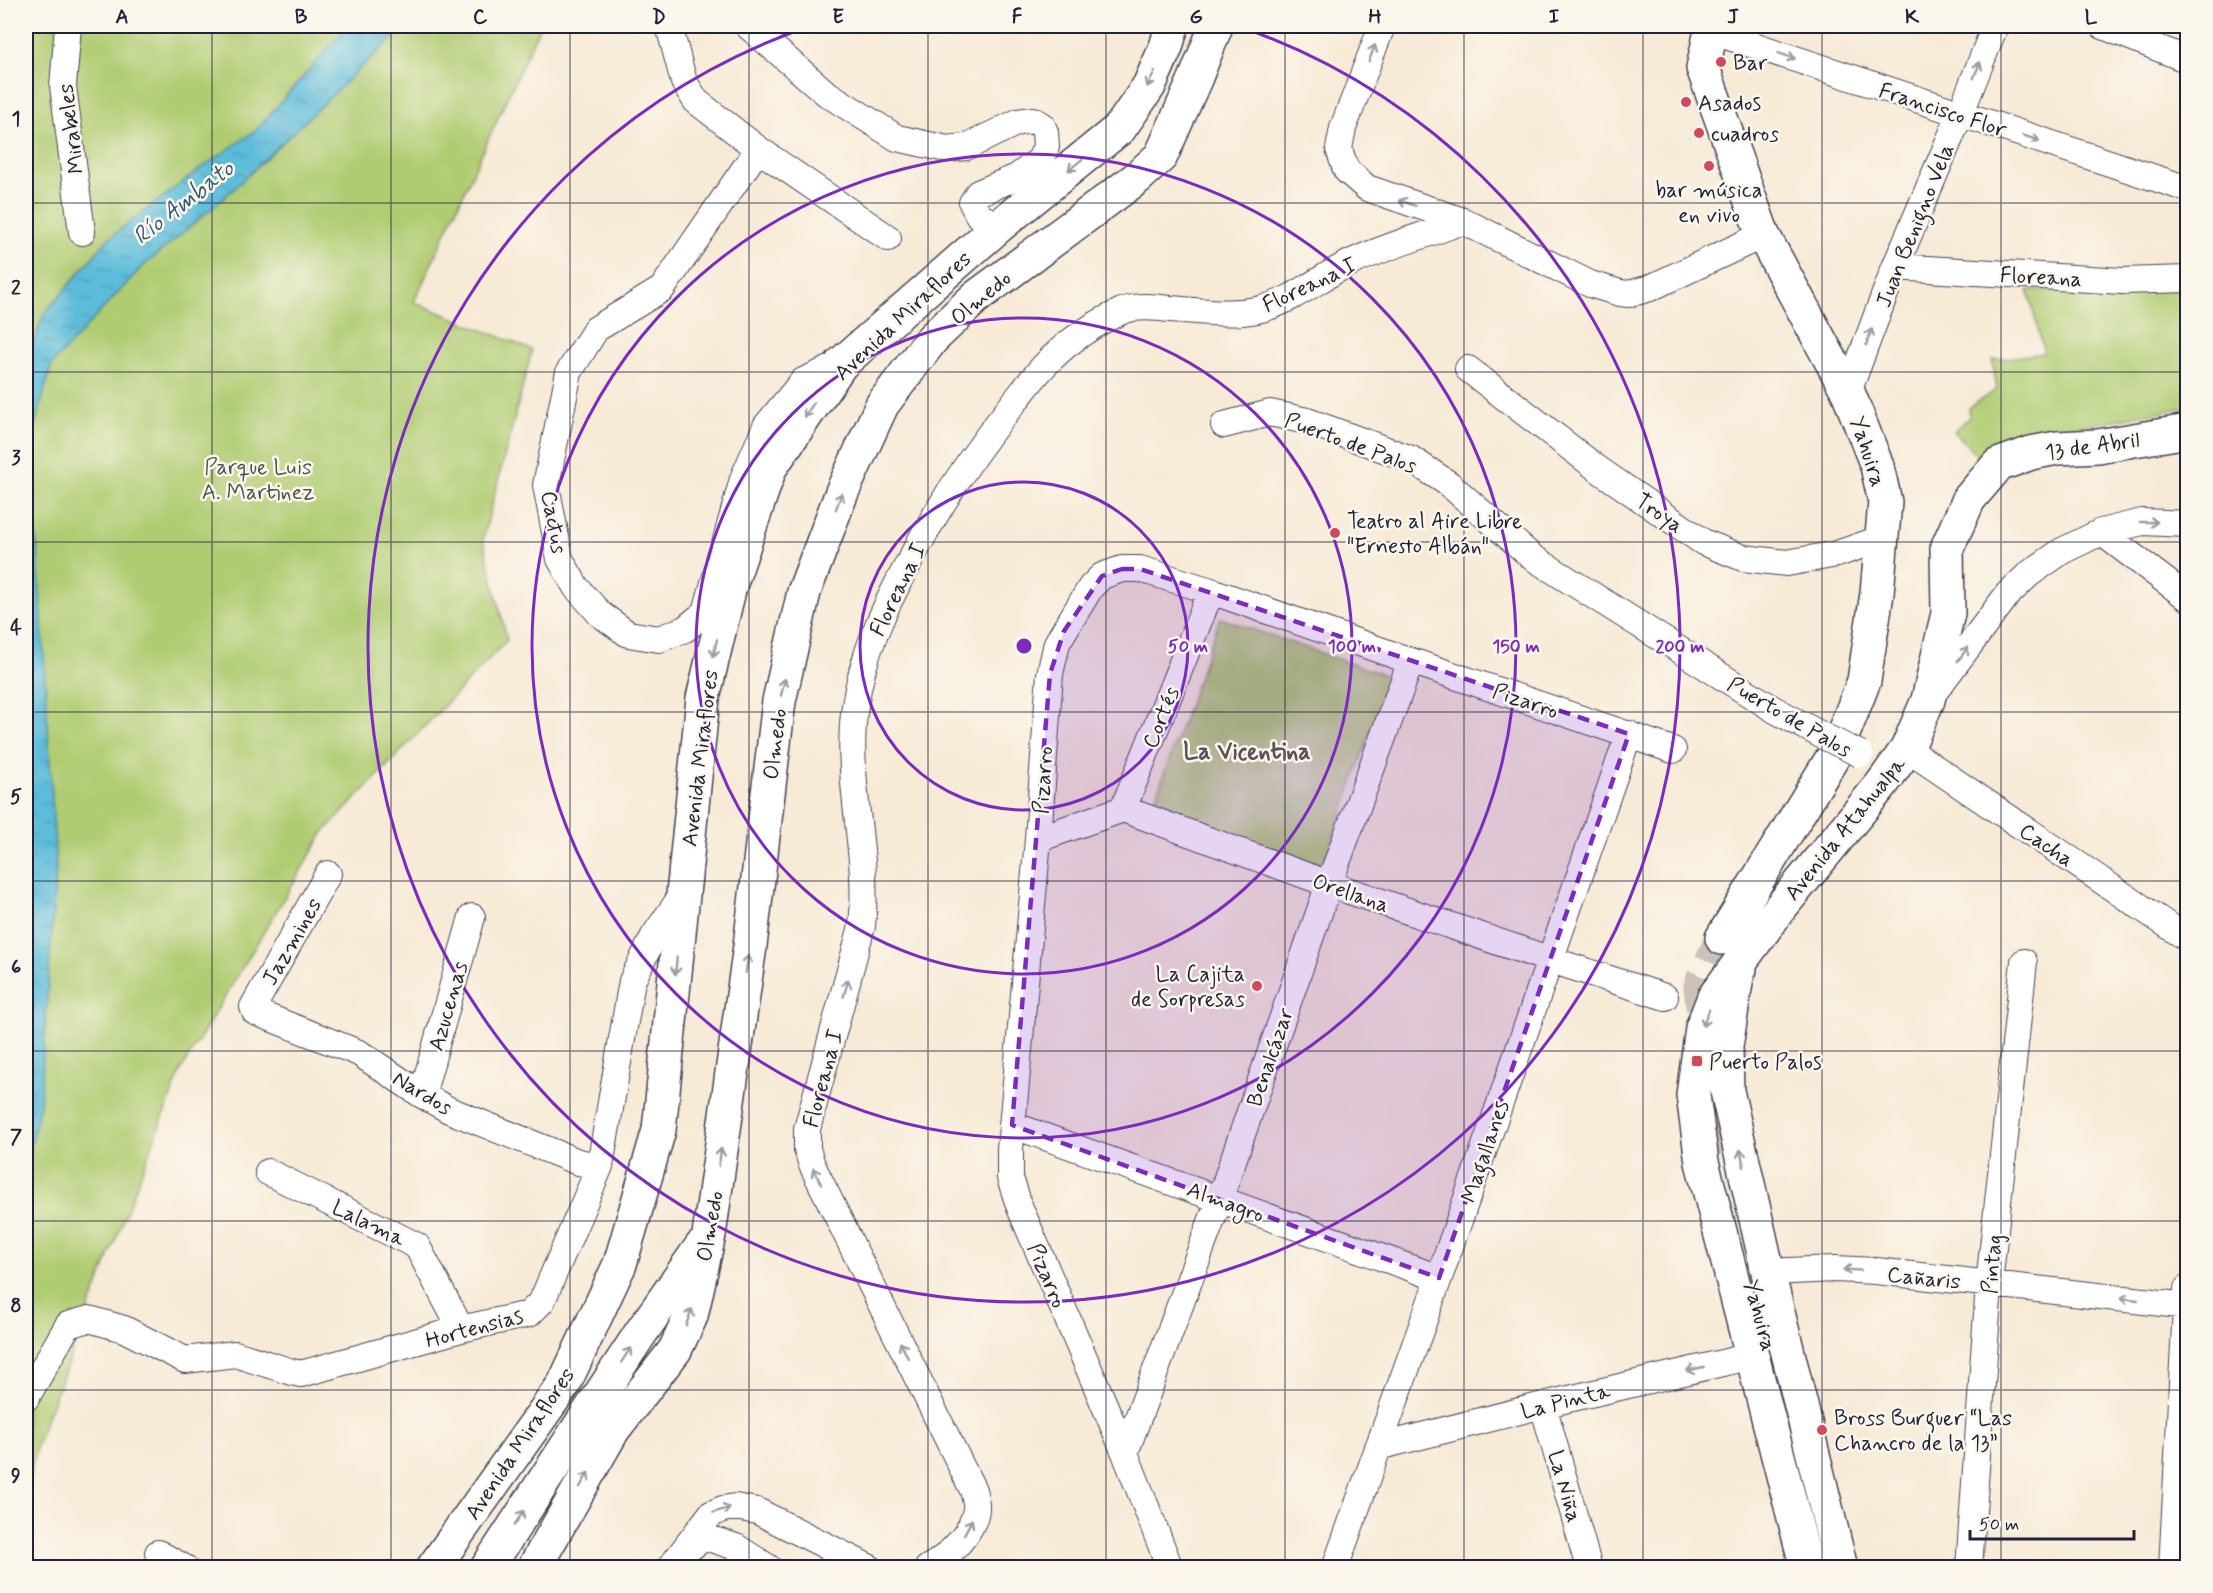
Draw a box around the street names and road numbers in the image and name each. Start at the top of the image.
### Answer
street label: Francisco Flor [1875,77,2010,145]
street label: Mirabeles [53,82,91,176]
street label: Juan Benigno Vela [1870,140,1964,313]
street label: Avenida Miraflores [829,245,978,387]
street label: Floreana I [1258,252,1362,320]
street label: Floreana [1999,262,2083,294]
street label: Olmedo [945,265,1018,332]
street label: Puerto de Palos [1280,407,1421,481]
street label: Yahuira [1843,413,1892,490]
street label: 13 de Abril [2043,426,2141,467]
street label: Troya [1630,487,1688,540]
street label: Cactus [534,489,572,556]
street label: Floreana I [864,538,934,641]
street label: Avenida Miraflores [676,668,726,848]
street label: Puerto de Palos [1722,671,1856,765]
street label: Pizarro [1489,678,1562,726]
street label: Cortés [1137,683,1187,753]
street label: Olmedo [758,707,794,781]
street label: Pizarro [1028,745,1060,815]
street label: Avenida Atahualpa [1779,751,1913,907]
street label: Cacha [2013,817,2079,874]
street label: Orellana [1308,868,1392,920]
street label: Jazmines [257,893,329,991]
street label: Azucenas [423,958,475,1055]
street label: Benalcázar [1241,1004,1301,1111]
street label: Floreana I [797,1026,851,1131]
street label: Nardos [387,1065,457,1123]
street label: Magallanes [1455,1096,1519,1208]
street label: Almagro [1182,1176,1268,1233]
street label: Olmedo [691,1189,731,1264]
street label: Lalama [327,1194,410,1254]
street label: Pintag [1976,1233,2011,1295]
street label: Pizarro [1020,1239,1072,1312]
street label: Cañaris [1886,1261,1962,1297]
street label: Yahuira [1736,1277,1782,1354]
street label: Hortensias [423,1302,527,1355]
street label: Avenida Miraflores [459,1362,582,1526]
street label: La Pinta [1518,1377,1614,1427]
street label: La Niña [1540,1447,1588,1526]

